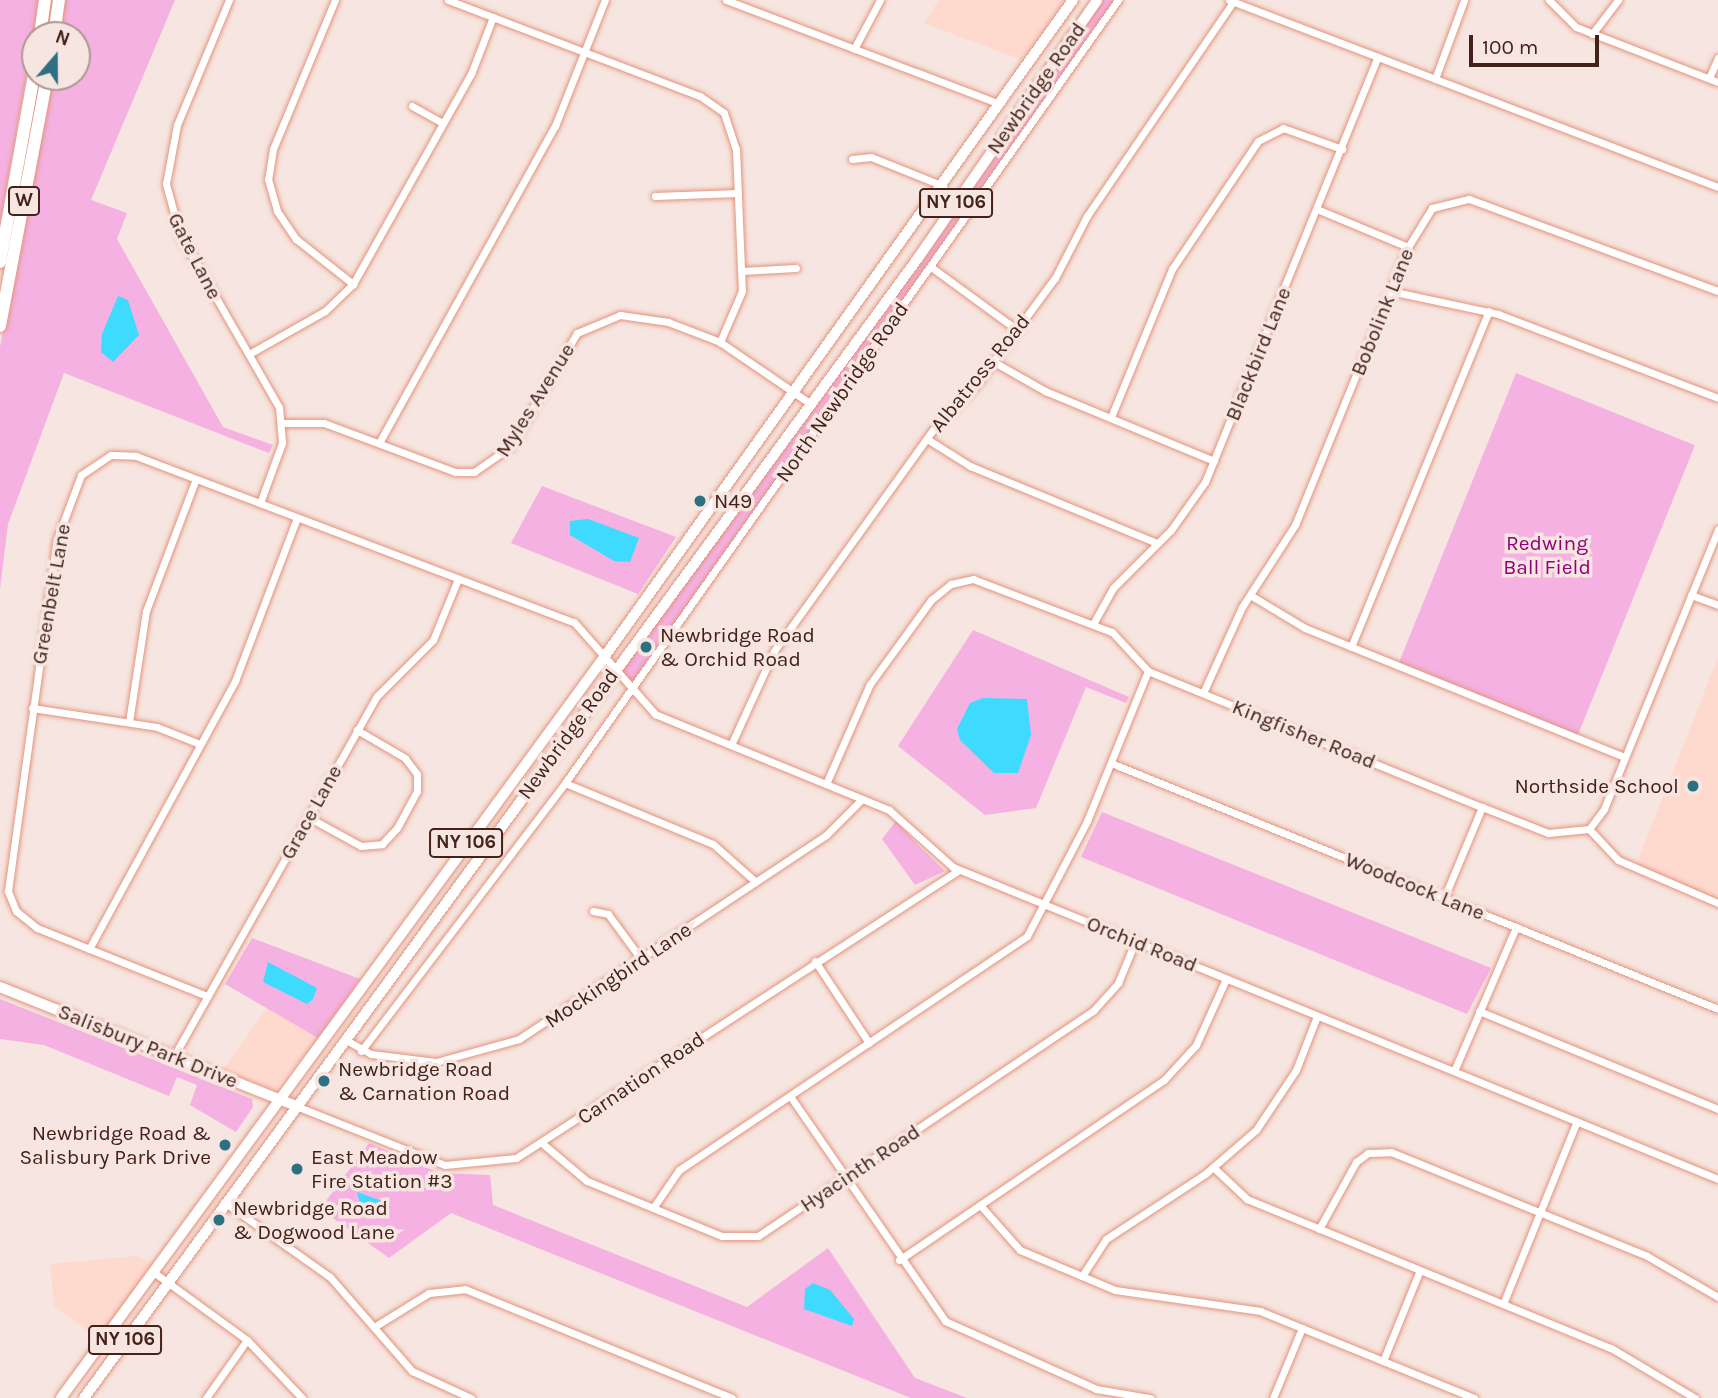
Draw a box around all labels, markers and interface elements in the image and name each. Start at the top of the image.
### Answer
street label: Newbridge Road [981,17,1091,159]
north arrow [21,21,91,91]
scale bar [1473,21,1602,65]
text: N [52,25,73,51]
text: 100 m [1482,35,1539,59]
road number: W [6,186,42,216]
road number: NY 106 [918,188,995,218]
street label: Gate Lane [163,209,227,303]
street label: Bobolink Lane [1345,245,1419,379]
street label: Blackbird Lane [1220,284,1296,424]
street label: North Newbridge Road [770,297,914,487]
street label: Albatross Road [925,309,1035,437]
street label: Myles Avenue [490,338,580,462]
place label: N49 [714,488,752,514]
marker: N49 [692,493,708,509]
street label: Greenbelt Lane [26,522,76,666]
park label: Redwing Ball Field [1503,530,1591,580]
place label: Newbridge Road & Orchid Road [660,622,815,672]
marker: Newbridge Road & Orchid Road [638,639,654,655]
street label: Newbridge Road [512,664,624,804]
street label: Kingfisher Road [1229,694,1379,774]
street label: Grace Lane [275,760,347,864]
place label: Northside School [1514,773,1679,799]
marker: Northside School [1685,778,1701,794]
road number: NY 106 [428,828,504,858]
street label: Woodcock Lane [1342,847,1488,925]
street label: Orchid Road [1083,910,1201,978]
street label: Mockingbird Lane [540,917,696,1033]
street label: Salisbury Park Drive [54,998,242,1094]
street label: Carnation Road [573,1026,709,1130]
place label: Newbridge Road & Carnation Road [338,1056,510,1106]
marker: Newbridge Road & Carnation Road [316,1073,332,1089]
street label: Hyacinth Road [795,1119,925,1217]
place label: Newbridge Road & Salisbury Park Drive [19,1120,211,1170]
marker: Newbridge Road & Salisbury Park Drive [217,1137,233,1153]
place label: East Meadow Fire Station #3 [311,1144,453,1194]
marker: East Meadow Fire Station #3 [289,1161,305,1177]
place label: Newbridge Road & Dogwood Lane [233,1195,395,1245]
marker: Newbridge Road & Dogwood Lane [211,1212,227,1228]
road number: NY 106 [86,1324,164,1356]

